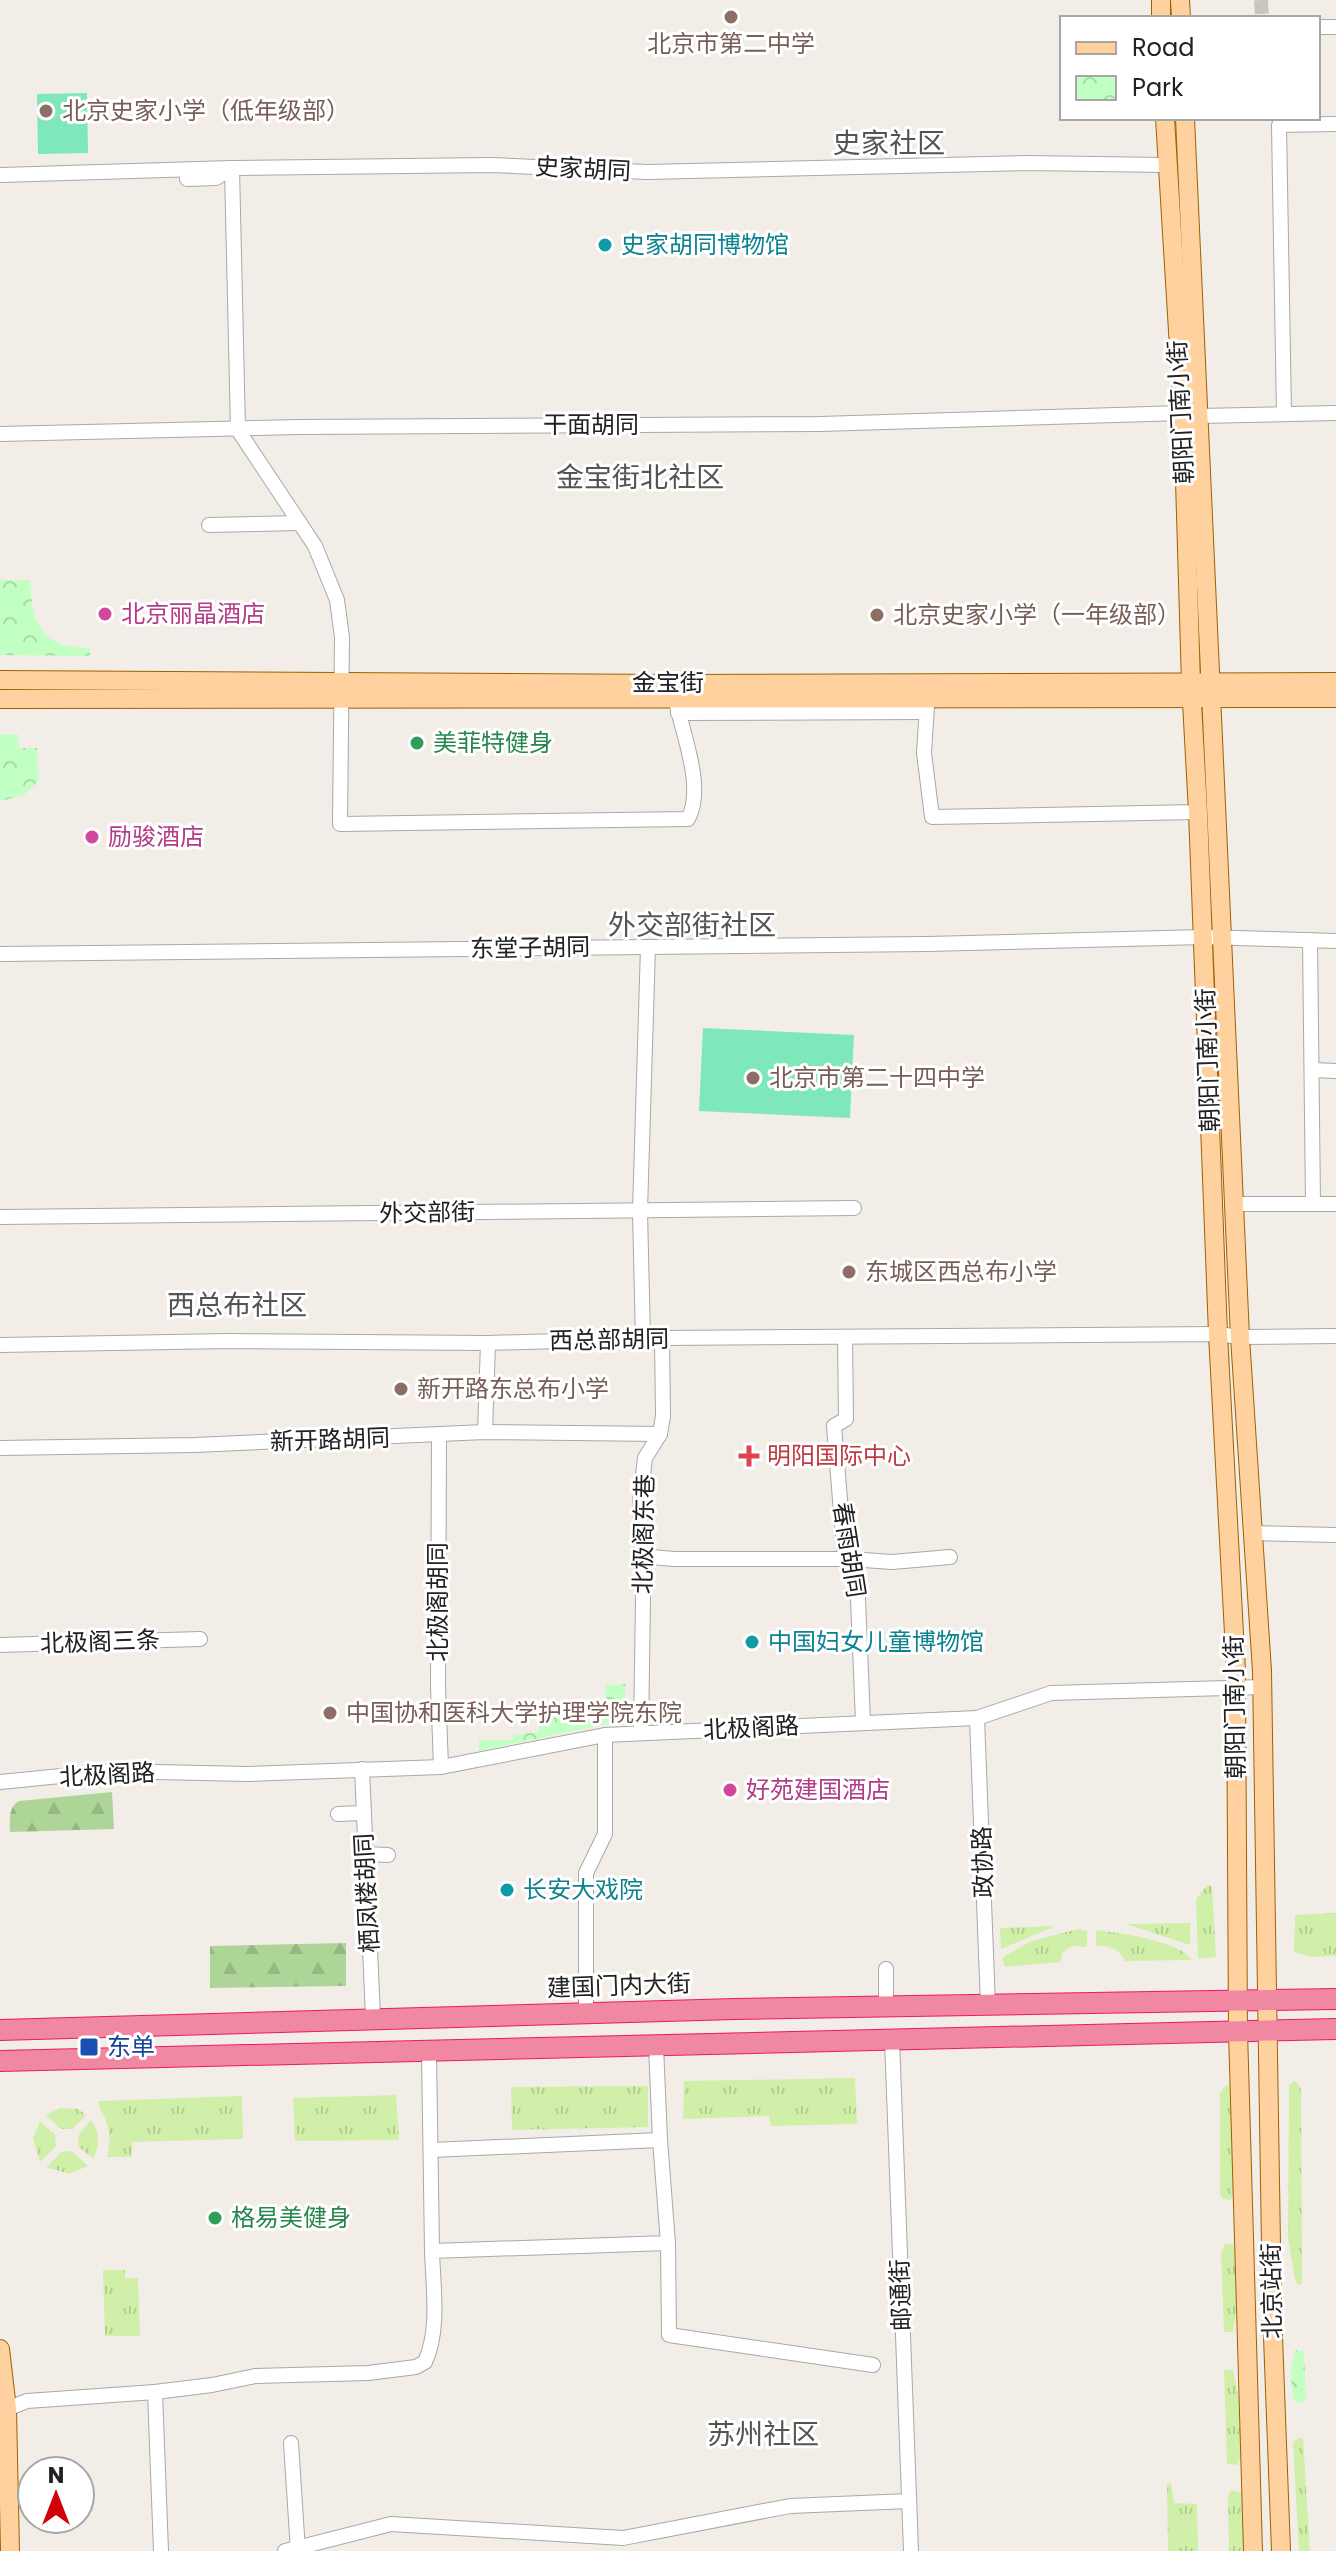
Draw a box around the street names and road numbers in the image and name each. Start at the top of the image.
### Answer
street label: 史家胡同 [534,150,632,187]
street label: 朝阳门南小街 [1160,339,1201,485]
street label: 干面胡同 [543,408,639,441]
street label: 金宝街 [632,666,704,699]
street label: 东堂子胡同 [470,930,590,965]
street label: 朝阳门南小街 [1188,987,1227,1133]
street label: 外交部街 [379,1195,475,1230]
street label: 西总部胡同 [549,1322,669,1357]
street label: 新开路胡同 [269,1421,391,1458]
street label: 北极阁东巷 [626,1474,661,1594]
street label: 春雨胡同 [826,1500,873,1600]
street label: 北极阁胡同 [421,1542,454,1662]
street label: 北极阁三条 [39,1623,161,1660]
street label: 朝阳门南小街 [1217,1635,1252,1779]
street label: 北极阁路 [702,1709,800,1746]
street label: 北极阁路 [58,1756,156,1793]
street label: 政协路 [965,1825,1000,1899]
street label: 栖凤楼胡同 [347,1832,386,1954]
street label: 建国门内大街 [546,1966,692,2005]
street label: 北京站街 [1254,2243,1289,2339]
street label: 邮通街 [883,2258,918,2332]

